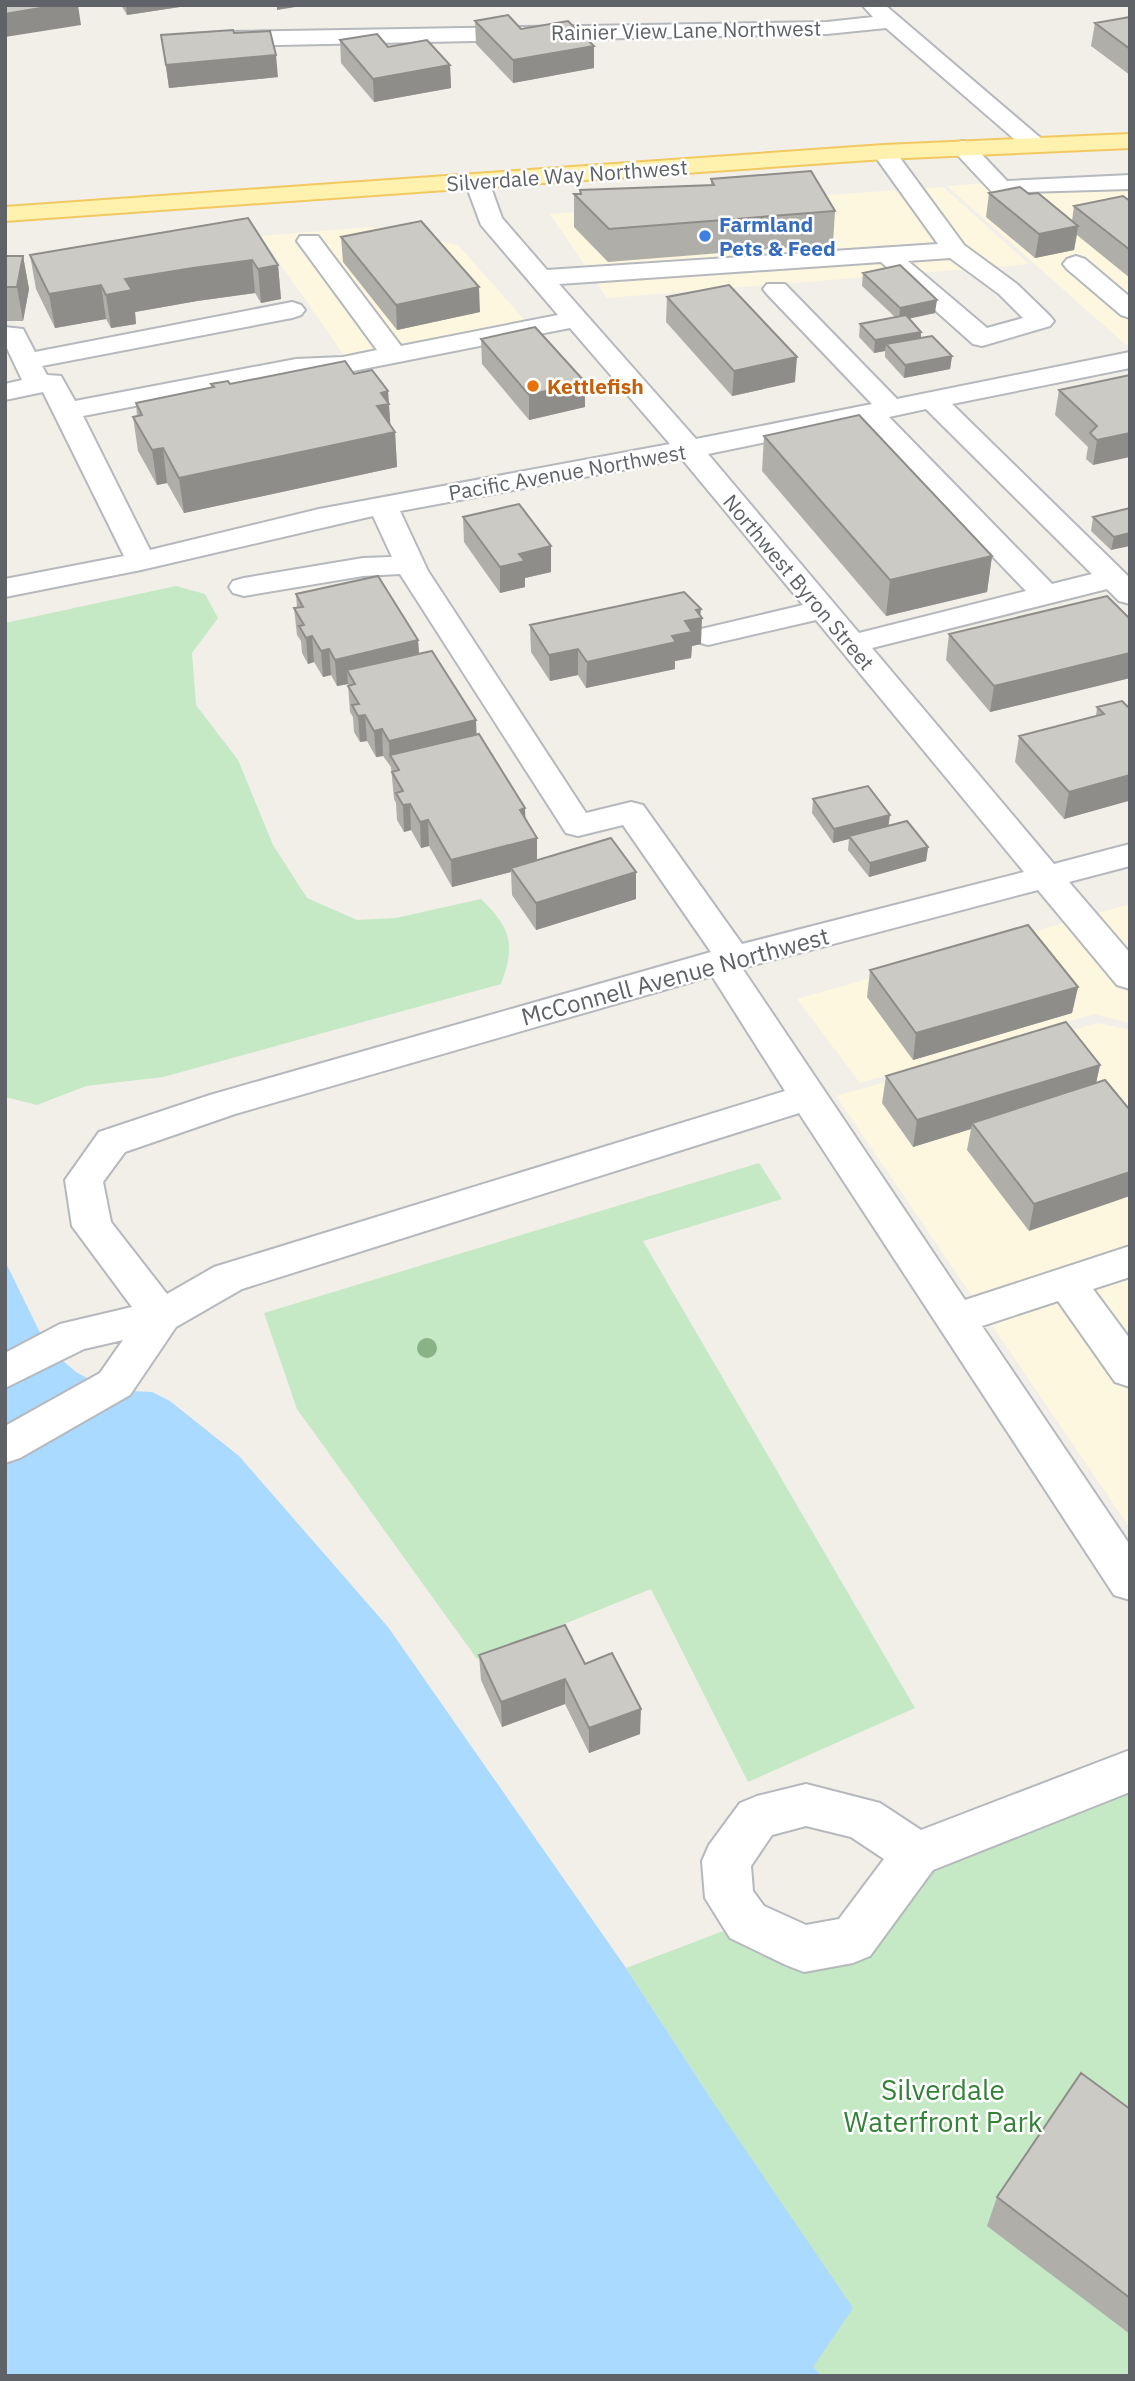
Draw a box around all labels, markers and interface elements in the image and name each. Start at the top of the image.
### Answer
street label: Rainier View Lane Northwest [551,14,821,46]
street label: Silverdale Way Northwest [446,153,688,197]
place label: Farmland Pets & Feed [719,210,836,262]
marker: Farmland Pets & Feed [697,228,713,244]
place label: Kettlefish [547,372,644,400]
marker: Kettlefish [525,378,541,394]
street label: Pacific Avenue Northwest [446,437,688,507]
street label: Northwest Byron Street [717,488,881,676]
street label: McConnell Avenue Northwest [518,919,832,1033]
park label: Silverdale Waterfront Park [844,2071,1043,2140]

